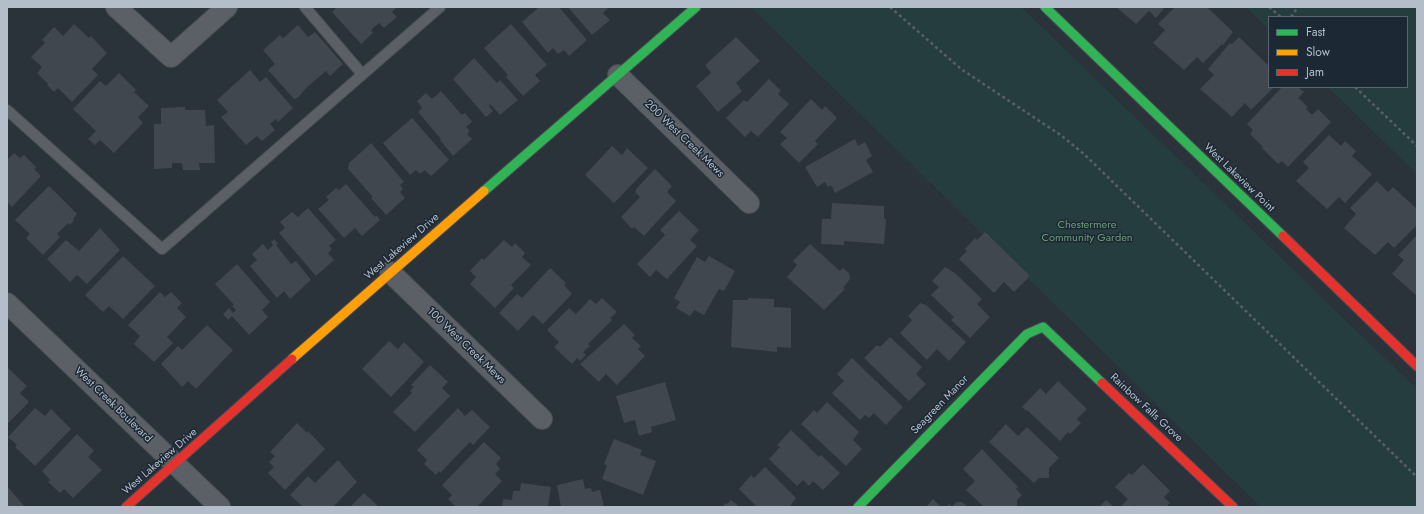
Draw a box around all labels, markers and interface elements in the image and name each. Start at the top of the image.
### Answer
legend [1268,16,1408,88]
text: Fast [1306,23,1325,41]
text: Slow [1306,43,1330,61]
text: Jam [1306,63,1324,81]
street label: 200 West Creek Mews [641,98,727,180]
street label: West Lakeview Point [1201,141,1277,215]
street label: West Lakeview Drive [362,211,442,283]
park label: Chestermere Community Garden [1041,218,1133,244]
street label: 100 West Creek Mews [424,305,508,387]
street label: West Creek Boulevard [71,365,155,445]
street label: Rainbow Falls Grove [1107,371,1185,445]
street label: Seagreen Manor [909,373,971,437]
street label: West Lakeview Drive [120,426,200,498]

